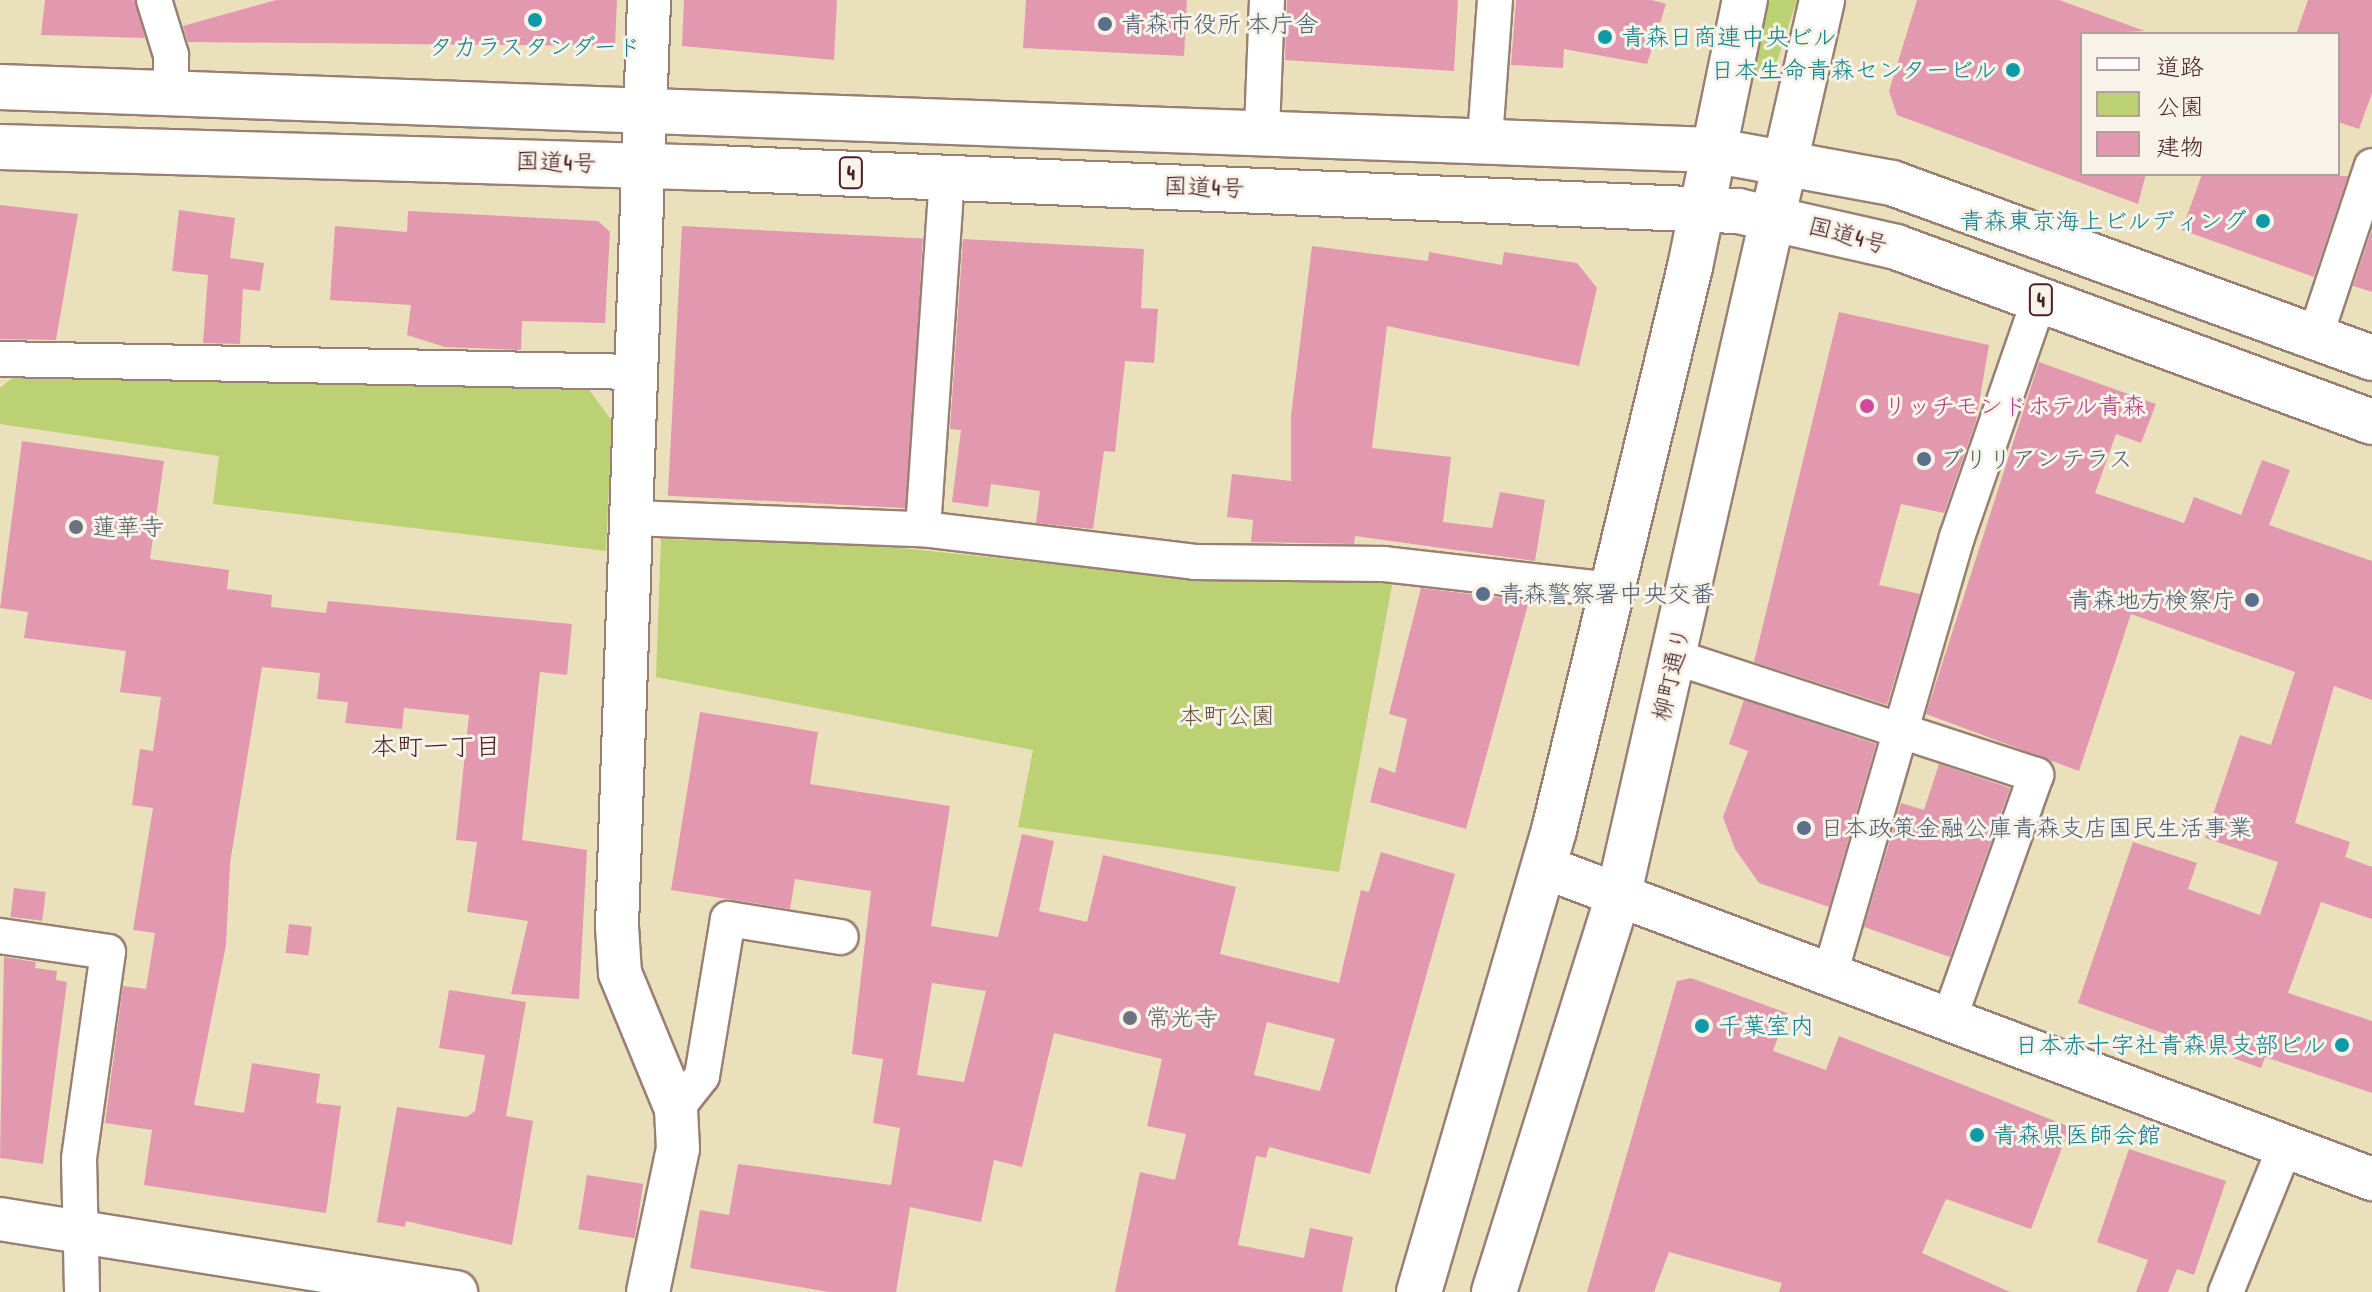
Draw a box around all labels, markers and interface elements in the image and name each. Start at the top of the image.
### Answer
place label: 青森市役所 本庁舎 [1121,10,1319,38]
marker: タカラスタンダード [526,11,544,29]
marker: 青森市役所 本庁舎 [1096,15,1114,33]
place label: 青森日商連中央ビル [1621,23,1837,51]
marker: 青森日商連中央ビル [1596,28,1614,46]
legend [2080,32,2340,176]
place label: タカラスタンダード [428,33,642,61]
text: 道路 [2156,50,2204,82]
place label: 日本生命青森センタービル [1709,56,1997,84]
marker: 日本生命青森センタービル [2004,61,2022,79]
text: 公園 [2156,90,2204,122]
text: 建物 [2156,130,2204,162]
street label: 国道4号 [515,146,597,178]
road number: 4 [837,155,865,191]
street label: 国道4号 [1163,171,1245,203]
place label: 青森東京海上ビルディング [1959,207,2247,235]
street label: 国道4号 [1805,211,1891,259]
marker: 青森東京海上ビルディング [2254,212,2272,230]
road number: 4 [2027,282,2055,318]
place label: リッチモンドホテル青森 [1883,392,2147,420]
marker: リッチモンドホテル青森 [1858,397,1876,415]
place label: ブリリアンテラス [1940,445,2132,473]
marker: ブリリアンテラス [1915,450,1933,468]
place label: 蓮華寺 [92,513,164,541]
marker: 蓮華寺 [67,518,85,536]
place label: 青森警察署中央交番 [1499,580,1715,608]
marker: 青森警察署中央交番 [1474,585,1492,603]
place label: 青森地方検察庁 [2068,586,2236,614]
marker: 青森地方検察庁 [2243,591,2261,609]
street label: 柳町通り [1646,624,1696,724]
park label: 本町公園 [1179,702,1275,730]
district label: 本町一丁目 [371,730,501,762]
place label: 日本政策金融公庫青森支店国民生活事業 [1820,814,2252,842]
marker: 日本政策金融公庫青森支店国民生活事業 [1795,819,1813,837]
place label: 常光寺 [1146,1004,1218,1032]
marker: 常光寺 [1121,1009,1139,1027]
place label: 千葉室内 [1718,1012,1814,1040]
marker: 千葉室内 [1693,1017,1711,1035]
place label: 日本赤十字社青森県支部ビル [2014,1031,2326,1059]
marker: 日本赤十字社青森県支部ビル [2333,1036,2351,1054]
place label: 青森県医師会館 [1993,1121,2161,1149]
marker: 青森県医師会館 [1968,1126,1986,1144]

